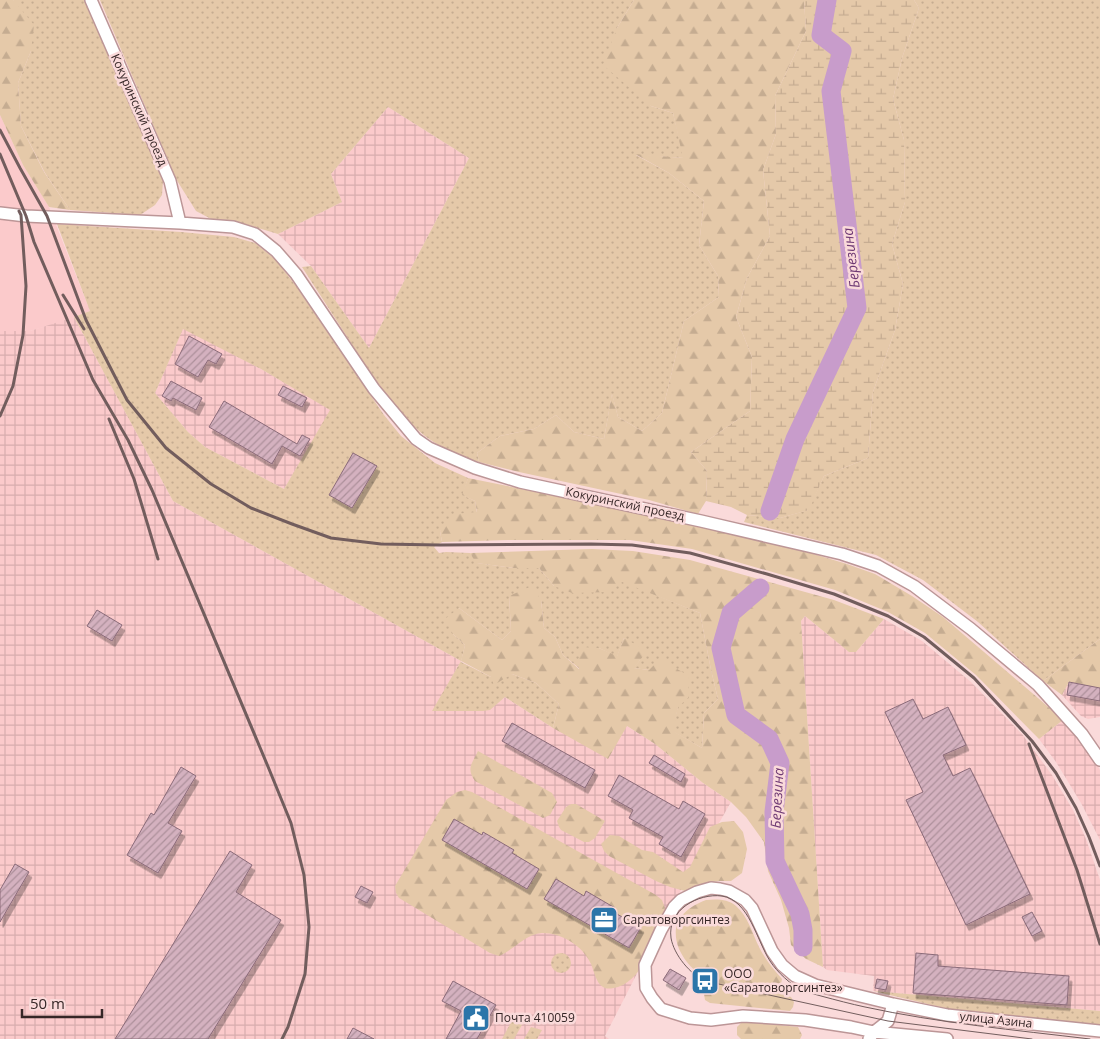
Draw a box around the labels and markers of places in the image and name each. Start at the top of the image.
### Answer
office icon: Саратоворгсинтез [589,905,619,935]
place label: Саратоворгсинтез [623,911,730,928]
place label: ООО «Саратоворгсинтез» [724,965,843,996]
bus stop icon: ООО «Саратоворгсинтез» [690,966,720,996]
public building icon: Почта 410059 [461,1003,491,1033]
place label: Почта 410059 [495,1009,575,1026]

